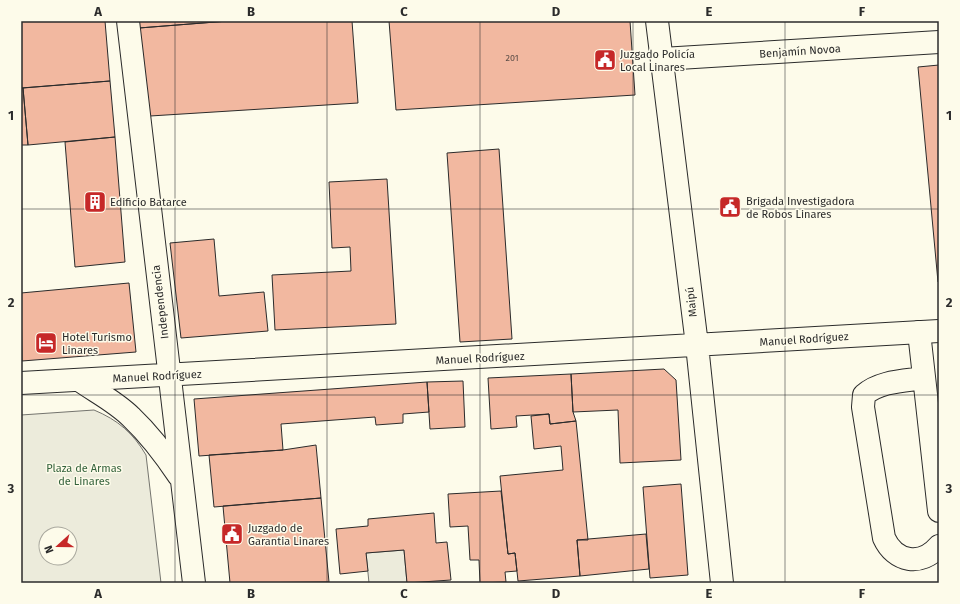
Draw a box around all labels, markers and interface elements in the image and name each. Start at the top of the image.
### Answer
text: A [93,4,102,19]
text: B [247,4,255,19]
text: C [400,4,408,19]
text: D [552,4,561,19]
text: E [706,4,713,19]
text: F [859,4,866,19]
street label: Benjamín Novoa [759,42,841,61]
public building icon: Juzgado Policía Local Linares [592,47,618,73]
place label: Juzgado Policía Local Linares [620,48,695,74]
house number: 201 [505,53,519,63]
text: 1 [8,108,14,123]
text: 1 [946,108,952,123]
building icon: Edificio Batarce [82,189,108,215]
public building icon: Brigada Investigadora de Robos Linares [717,194,743,220]
place label: Brigada Investigadora de Robos Linares [746,195,855,221]
place label: Edificio Batarce [110,196,187,209]
street label: Independencia [149,264,171,340]
street label: Maipú [683,286,700,318]
text: 2 [8,295,15,310]
text: 2 [946,295,953,310]
hotel icon: Hotel Turismo Linares [33,330,59,356]
street label: Manuel Rodríguez [759,330,849,349]
place label: Hotel Turismo Linares [62,331,132,357]
street label: Manuel Rodríguez [435,350,525,367]
street label: Manuel Rodríguez [112,368,202,385]
park label: Plaza de Armas de Linares [46,462,122,488]
text: 3 [7,481,15,496]
text: 3 [945,481,953,496]
public building icon: Juzgado de Garantia Linares [219,521,245,547]
place label: Juzgado de Garantia Linares [248,522,329,548]
north arrow [38,526,78,566]
text: N [42,544,57,555]
text: A [93,586,102,601]
text: B [247,586,255,601]
text: C [400,586,408,601]
text: D [552,586,561,601]
text: E [706,586,713,601]
text: F [859,586,866,601]

